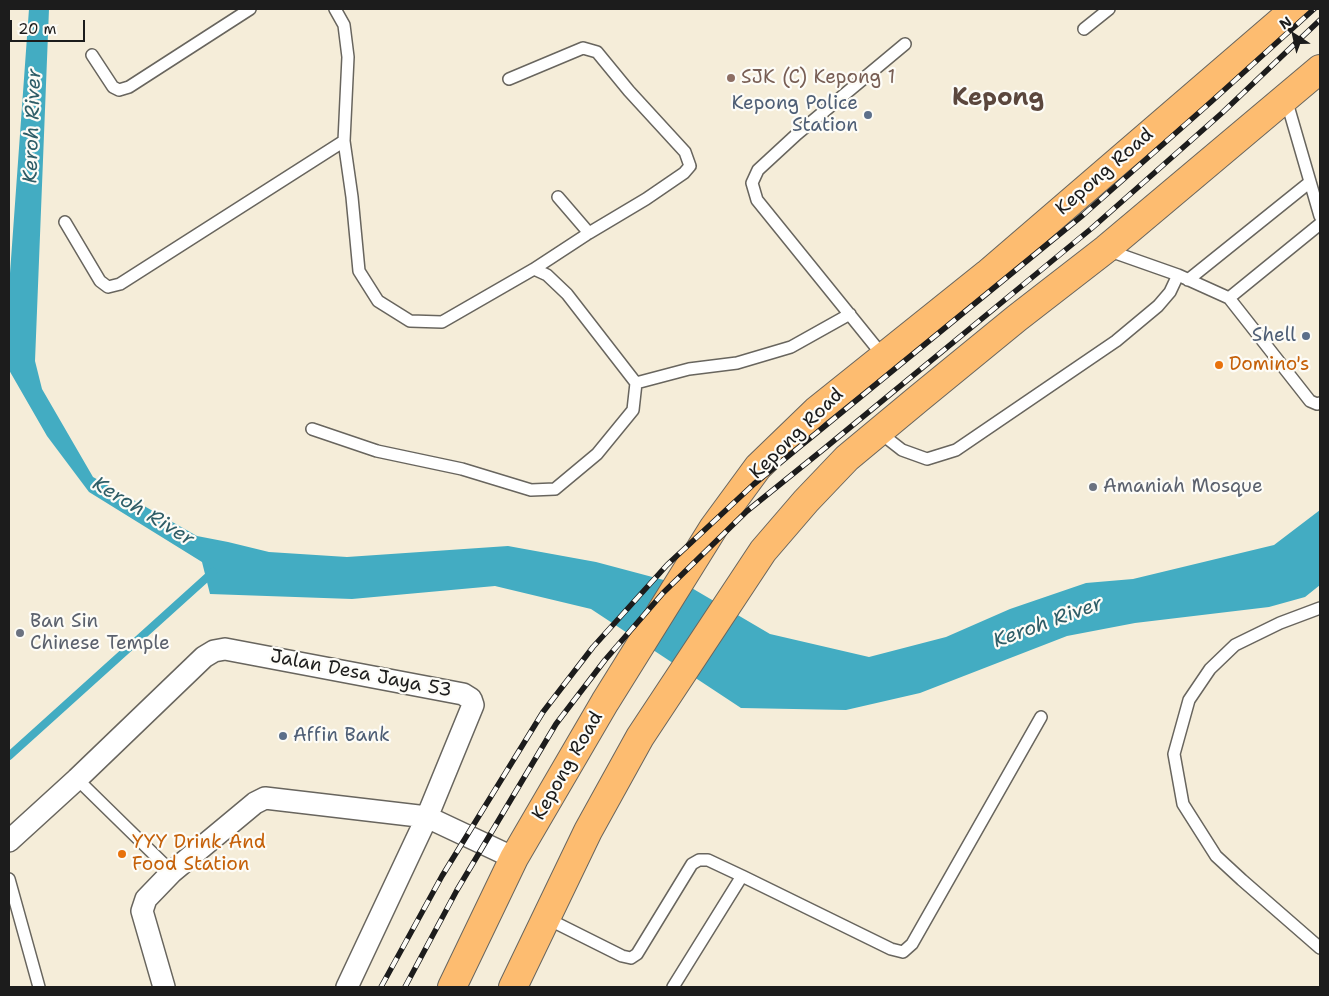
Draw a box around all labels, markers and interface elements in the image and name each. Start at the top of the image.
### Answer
scale bar [12,10,88,42]
north arrow [1269,10,1319,60]
text: N [1276,12,1295,33]
text: 20 m [18,19,57,39]
place label: SJK (C) Kepong 1 [741,67,895,89]
water label: Keroh River [19,68,47,184]
marker: SJK (C) Kepong 1 [725,72,737,84]
district label: Kepong [952,85,1044,113]
place label: Kepong Police Station [731,93,858,137]
marker: Kepong Police Station [862,109,874,121]
street label: Kepong Road [1052,123,1158,221]
place label: Shell [1252,325,1296,347]
marker: Shell [1300,330,1312,342]
place label: Domino's [1229,354,1309,376]
marker: Domino's [1213,359,1225,371]
street label: Kepong Road [745,384,849,484]
water label: Keroh River [88,472,198,552]
place label: Amaniah Mosque [1103,476,1263,498]
marker: Amaniah Mosque [1087,481,1099,493]
water label: Keroh River [990,592,1106,654]
place label: Ban Sin Chinese Temple [30,611,170,655]
marker: Ban Sin Chinese Temple [14,627,26,639]
street label: Jalan Desa Jaya 53 [268,645,454,703]
street label: Kepong Road [528,708,608,824]
place label: Affin Bank [293,725,390,747]
marker: Affin Bank [277,730,289,742]
place label: YYY Drink And Food Station [132,832,266,876]
marker: YYY Drink And Food Station [116,848,128,860]

